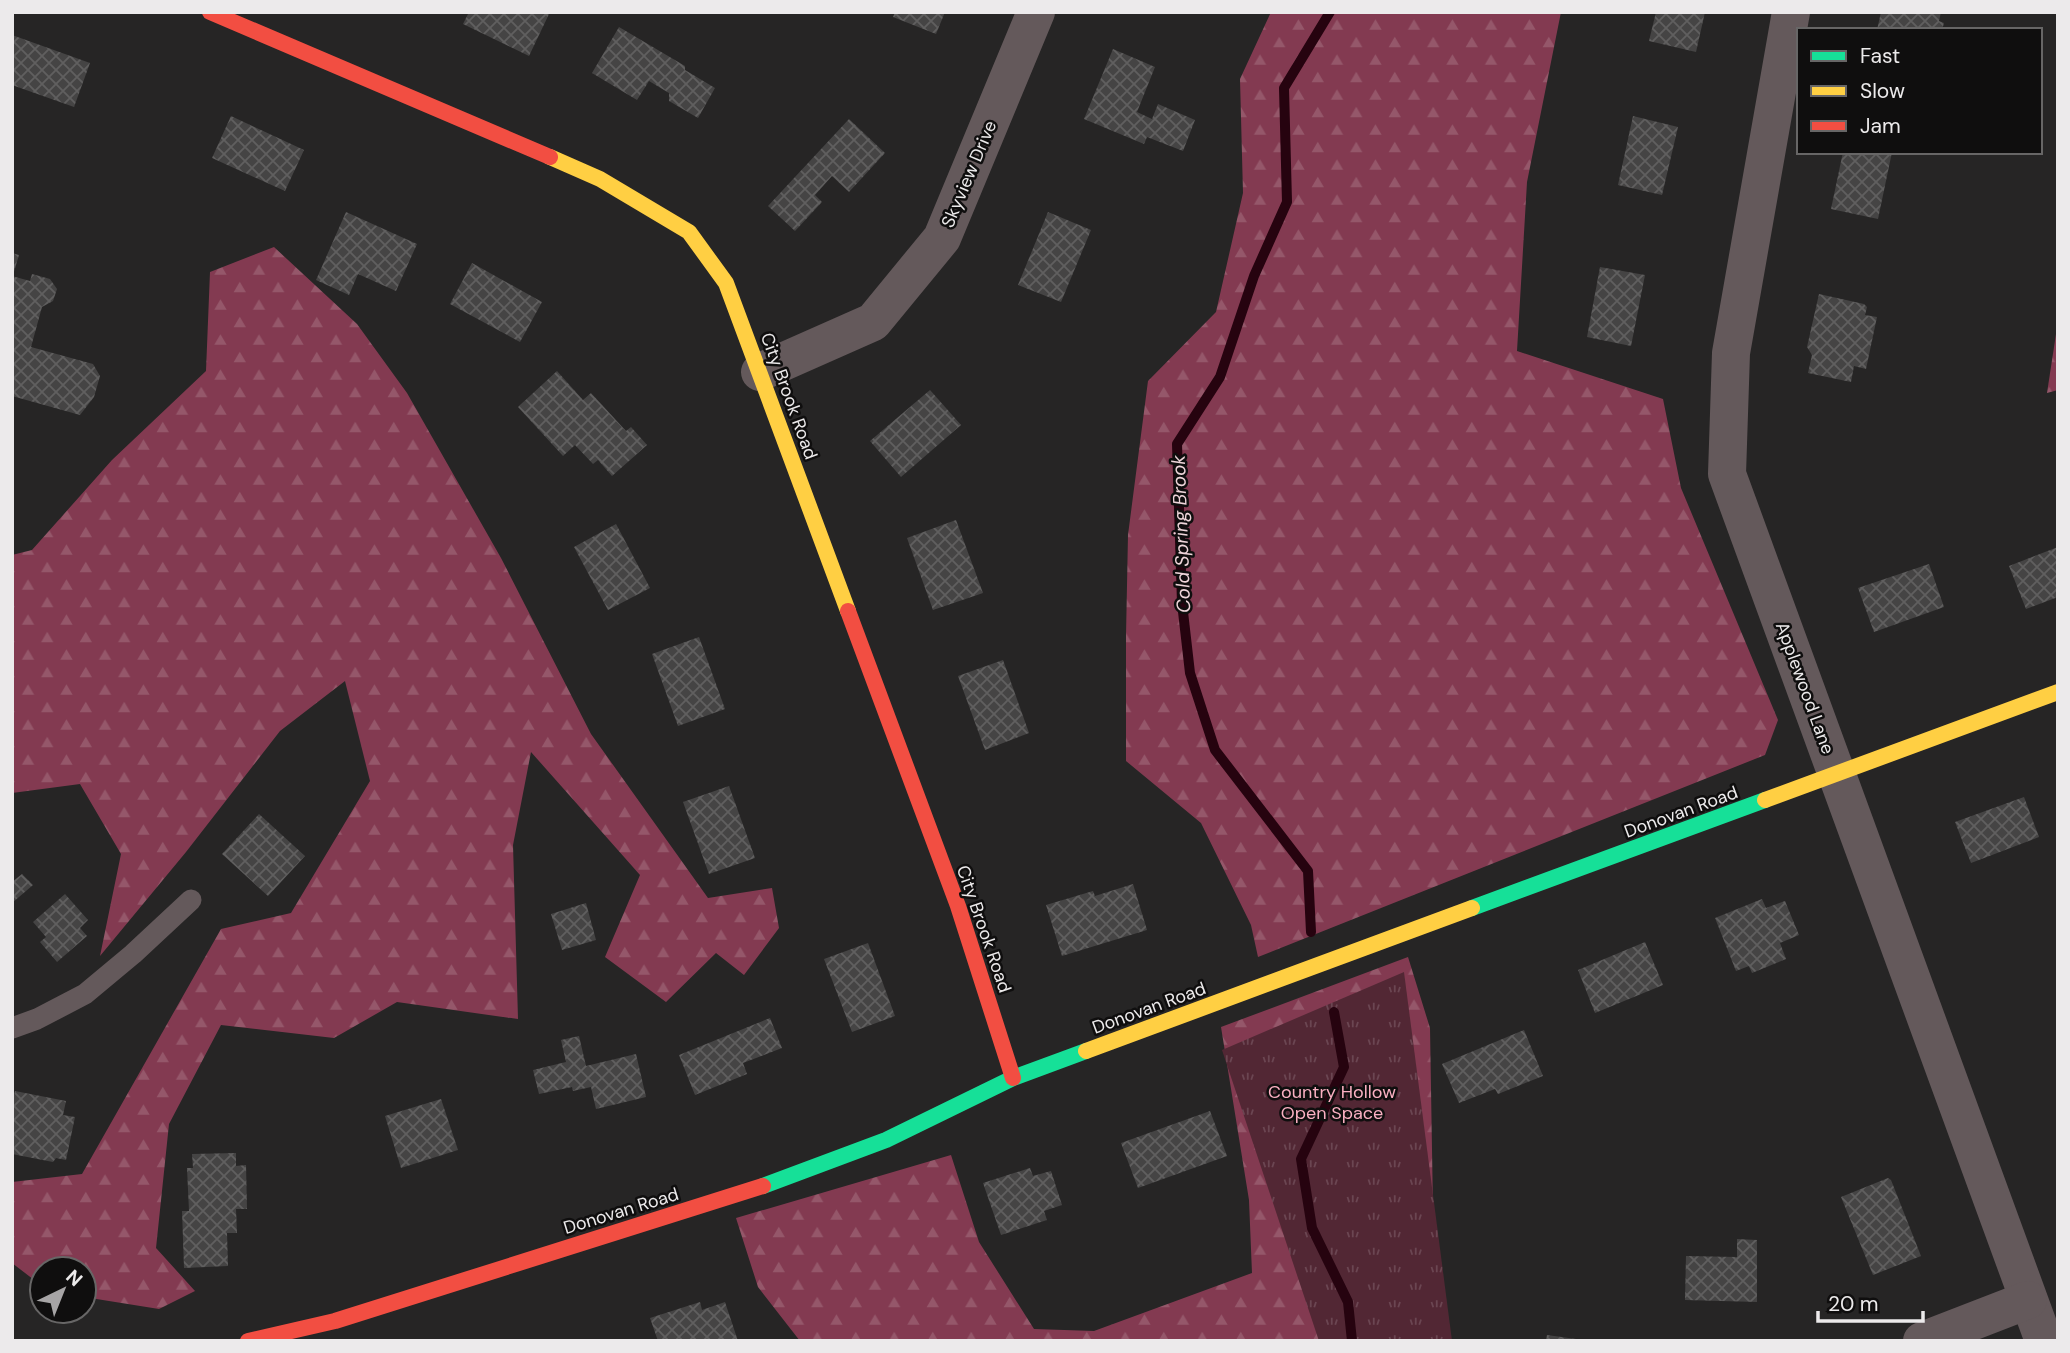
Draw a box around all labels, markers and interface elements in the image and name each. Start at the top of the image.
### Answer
legend [1797,28,2042,154]
text: Fast [1860,42,1900,70]
text: Slow [1860,77,1905,105]
text: Jam [1860,112,1901,140]
street label: Skyview Drive [936,117,1002,231]
street label: City Brook Road [755,329,823,463]
water label: Cold Spring Brook [1166,454,1196,613]
street label: Applewood Lane [1770,619,1840,757]
street label: Donovan Road [1621,780,1741,844]
street label: City Brook Road [951,862,1017,996]
street label: Donovan Road [1089,976,1209,1040]
park label: Country Hollow Open Space [1268,1080,1396,1125]
street label: Donovan Road [560,1182,682,1240]
north arrow [28,1255,98,1325]
text: N [61,1264,88,1292]
scale bar [1818,1280,1923,1324]
text: 20 m [1828,1290,1879,1318]

